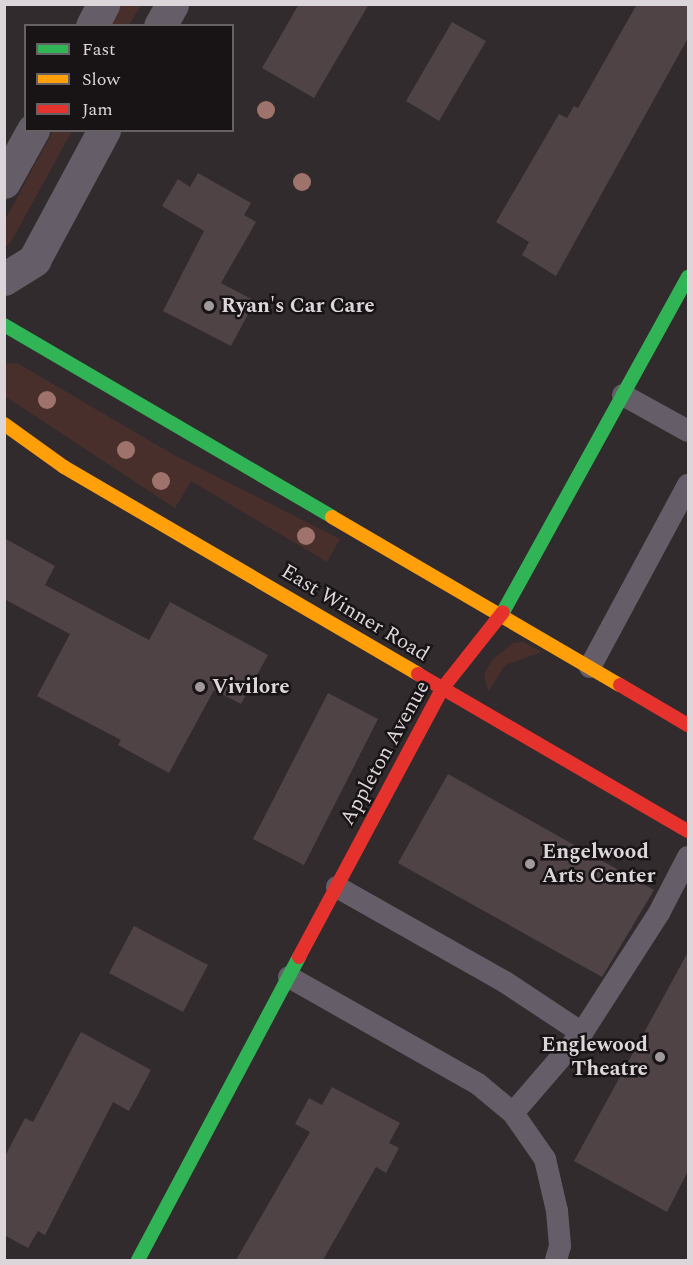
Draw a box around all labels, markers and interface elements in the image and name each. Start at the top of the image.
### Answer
legend [24,24,234,132]
text: Fast [82,36,115,63]
text: Slow [82,66,120,93]
text: Jam [82,96,113,123]
place label: Ryan's Car Care [221,293,375,319]
marker: Ryan's Car Care [202,299,216,313]
street label: East Winner Road [277,559,433,667]
place label: Vivilore [212,674,290,700]
street label: Appleton Avenue [335,676,435,830]
marker: Vivilore [193,680,207,694]
place label: Engelwood Arts Center [542,839,655,889]
marker: Engelwood Arts Center [523,857,537,871]
place label: Englewood Theatre [541,1032,648,1082]
marker: Englewood Theatre [653,1050,667,1064]

